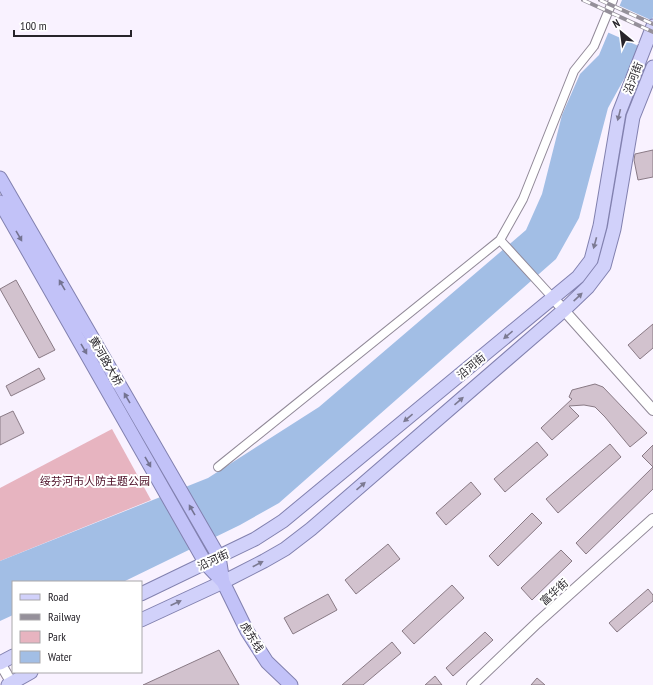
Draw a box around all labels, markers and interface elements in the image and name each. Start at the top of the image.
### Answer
scale bar [14,12,131,38]
north arrow [601,12,641,52]
text: N [610,16,622,31]
text: 100 m [20,18,47,33]
street label: 沿河街 [621,60,645,96]
one-way arrow [616,109,622,121]
one-way arrow [16,230,23,242]
one-way arrow [592,237,598,249]
one-way arrow [59,279,66,291]
one-way arrow [573,292,583,302]
one-way arrow [503,331,514,340]
street label: 黄河路大桥 [86,334,126,388]
one-way arrow [80,343,87,355]
street label: 沿河街 [454,350,488,382]
one-way arrow [123,392,130,404]
one-way arrow [455,397,464,406]
one-way arrow [403,414,414,423]
one-way arrow [145,456,151,468]
park label: 绥芬河市人防主题公园 [40,474,150,488]
one-way arrow [356,481,366,491]
one-way arrow [188,505,195,516]
street label: 沿河街 [195,547,231,573]
one-way arrow [252,561,264,568]
street label: 富华街 [537,576,571,608]
legend [12,581,142,673]
text: Road [48,589,68,604]
one-way arrow [171,600,182,606]
text: Railway [48,609,81,624]
street label: 虎东线 [238,619,266,655]
text: Park [48,629,66,644]
text: Water [48,649,73,664]

